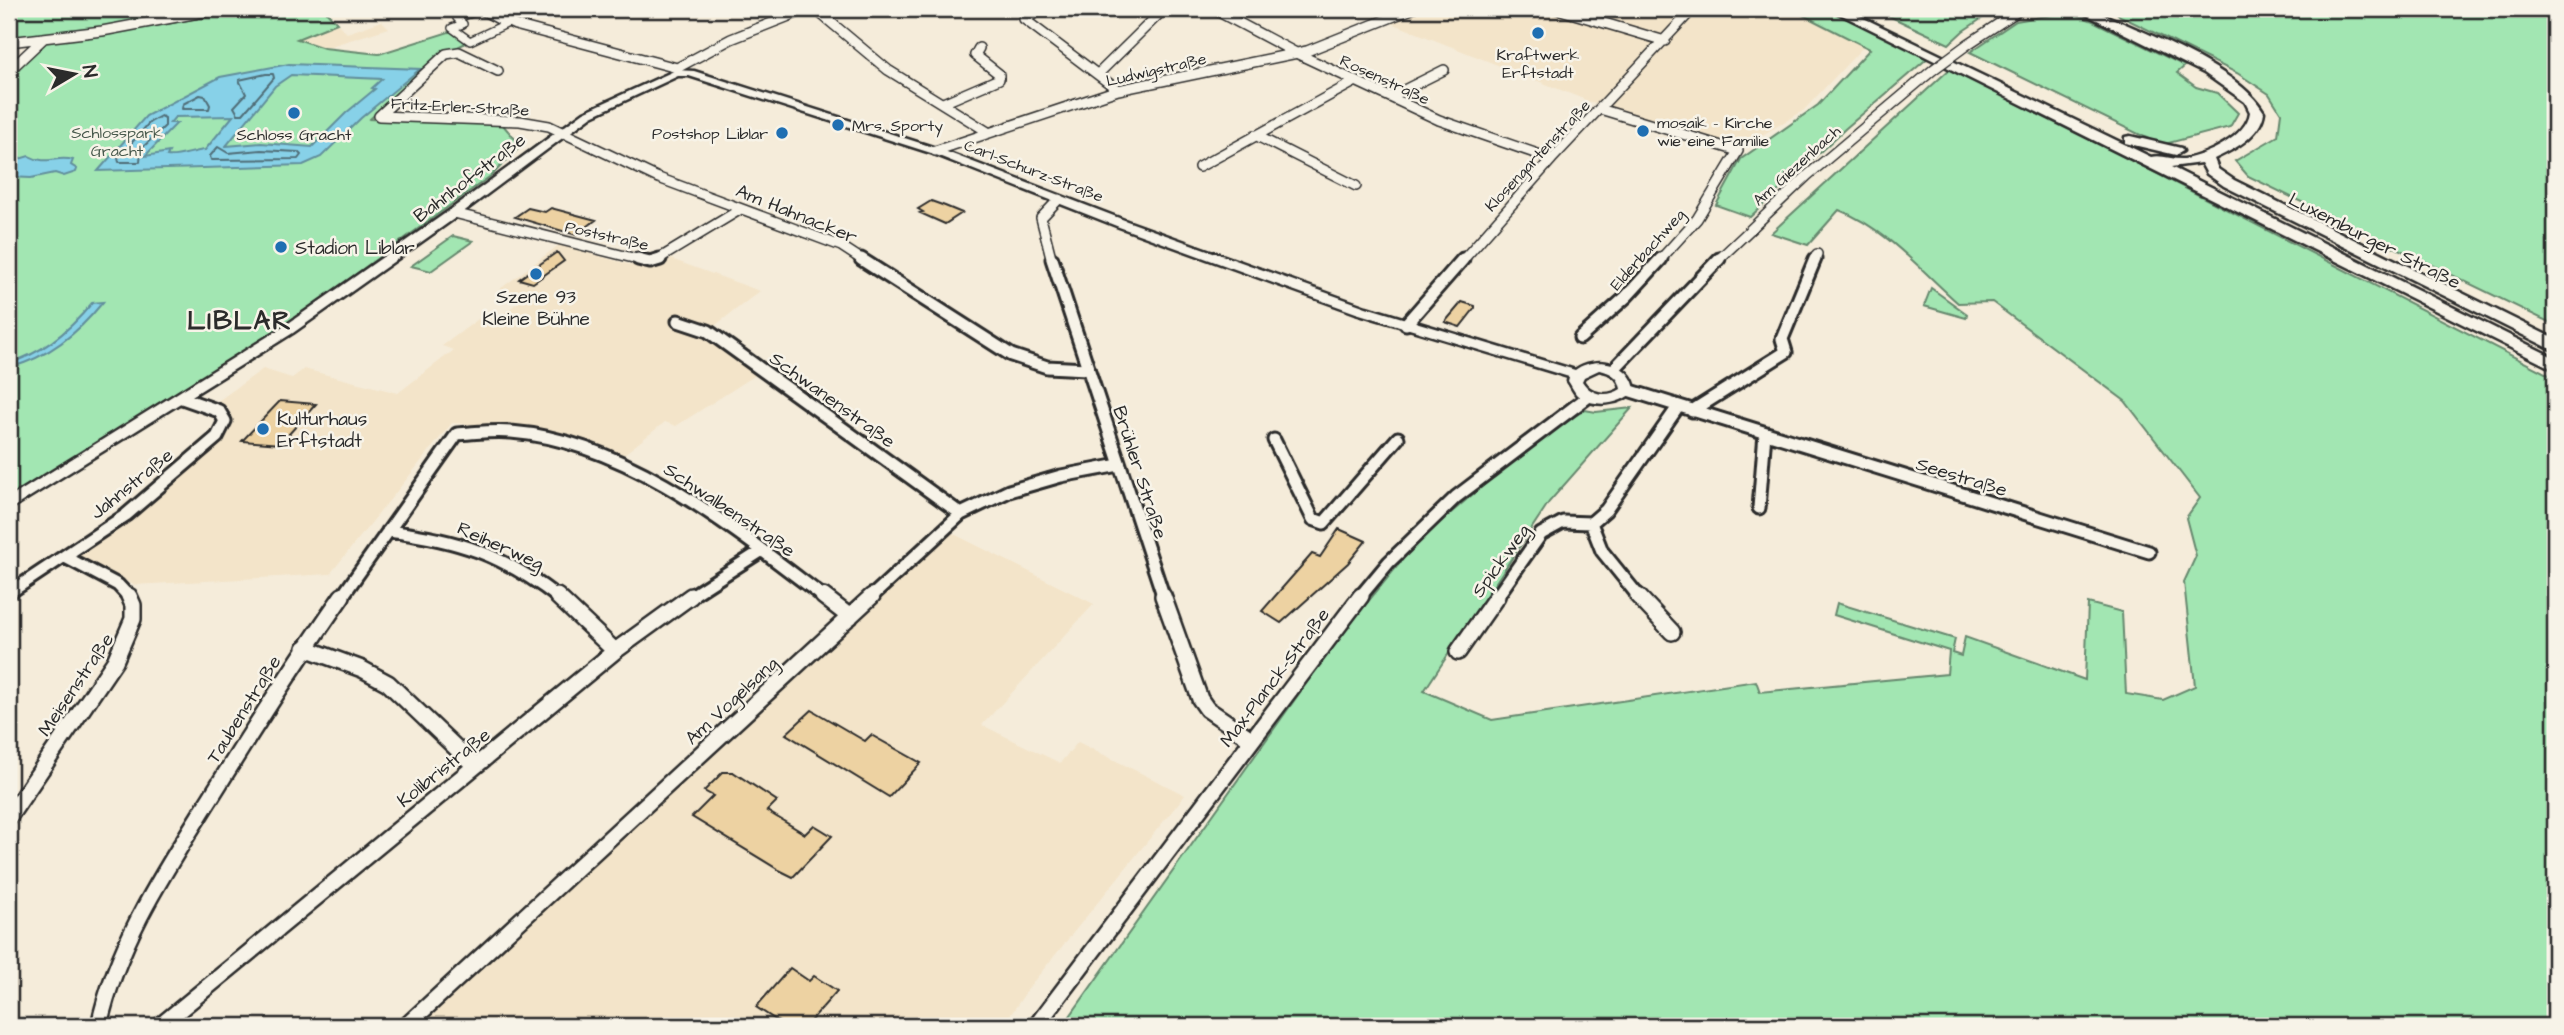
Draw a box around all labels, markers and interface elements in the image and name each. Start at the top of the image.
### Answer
marker: Kraftwerk Erftstadt [1530,25,1546,41]
north arrow [38,38,108,108]
place label: Kraftwerk Erftstadt [1497,44,1580,84]
street label: Ludwigstraße [1104,48,1209,93]
street label: Rosenstraße [1336,50,1433,110]
text: N [75,63,104,80]
street label: Fritz-Erler-Straße [390,92,530,122]
street label: Klosengartenstraße [1480,95,1596,217]
marker: Schloss Gracht [286,105,302,121]
place label: mosaik - Kirche wie eine Familie [1657,112,1773,152]
place label: Mrs. Sporty [852,115,943,138]
marker: Mrs. Sporty [830,117,846,133]
street label: Am Giezenbach [1748,120,1845,211]
park label: Schlosspark Gracht [71,122,163,162]
place label: Postshop Liblar [652,123,768,145]
marker: mosaik - Kirche wie eine Familie [1635,123,1651,139]
place label: Schloss Gracht [237,124,352,146]
marker: Postshop Liblar [774,125,790,141]
street label: Bahnhofstraße [408,127,532,229]
street label: Carl-Schurz-Straße [961,134,1107,208]
street label: Am Hahnacker [732,178,862,251]
street label: Luxemburger Straße [2283,186,2465,297]
street label: Elderbachweg [1605,204,1691,296]
street label: Poststraße [563,216,651,256]
place label: Stadion Liblar [295,235,415,262]
marker: Stadion Liblar [273,239,289,255]
marker: Szene 93 Kleine Bühne [528,266,544,282]
place label: Szene 93 Kleine Bühne [482,284,590,333]
district label: LIBLAR [187,303,293,339]
street label: Schwanenstraße [764,345,900,455]
street label: Brühler Straße [1105,403,1174,542]
place label: Kulturhaus Erftstadt [277,406,367,455]
marker: Kulturhaus Erftstadt [255,421,271,437]
street label: Jahnstraße [85,442,179,526]
street label: Seestraße [1913,451,2010,504]
street label: Schwalbenstraße [658,456,800,564]
street label: Reiherweg [452,515,548,578]
street label: Spickweg [1465,518,1538,604]
street label: Max-Planck-Straße [1214,603,1337,753]
street label: Meisenstraße [32,628,121,742]
street label: Taubenstraße [200,651,288,769]
street label: Am Vogelsang [679,651,785,752]
street label: Kolibristraße [391,722,496,814]

